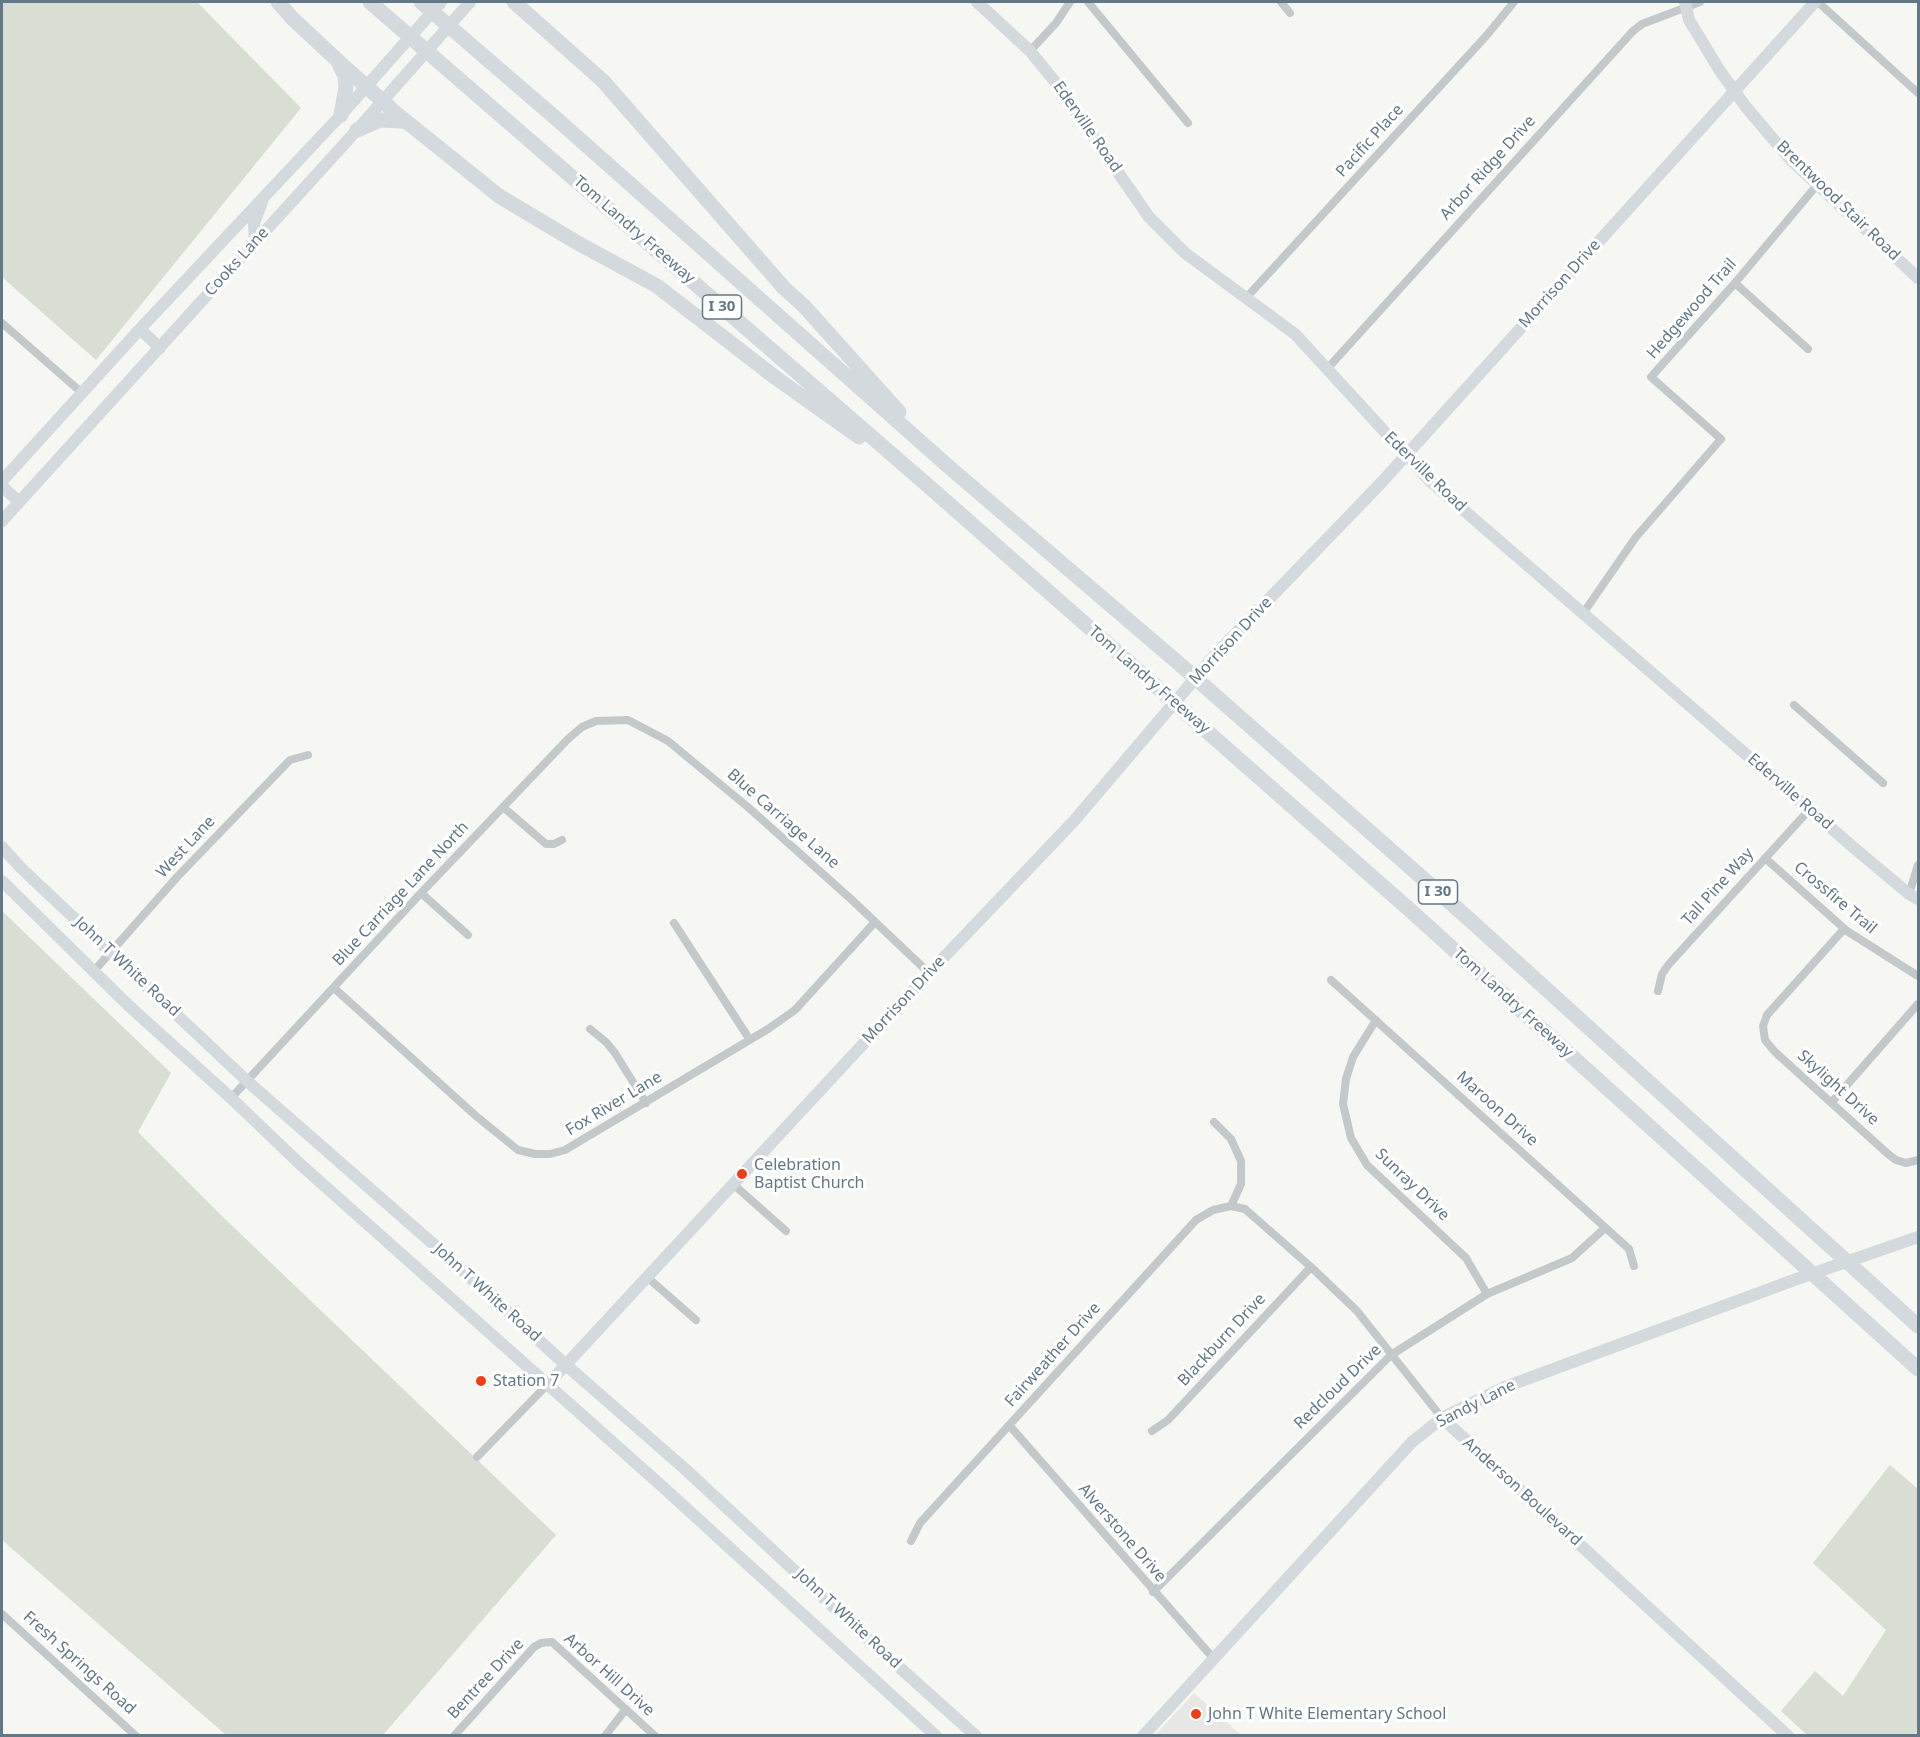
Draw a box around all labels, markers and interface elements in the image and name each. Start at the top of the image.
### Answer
street label: Ederville Road [1049,78,1125,176]
street label: Pacific Place [1332,101,1408,181]
street label: Arbor Ridge Drive [1436,112,1540,224]
street label: Brentwood Stair Road [1772,137,1904,265]
street label: Tom Landry Freeway [569,172,699,288]
street label: Cooks Lane [201,224,273,300]
street label: Morrison Drive [1515,236,1605,332]
street label: Hedgewood Trail [1643,255,1741,363]
road number: I 30 [702,295,742,319]
street label: Ederville Road [1380,428,1470,516]
street label: Morrison Drive [1186,593,1276,689]
street label: Tom Landry Freeway [1084,622,1214,738]
street label: Ederville Road [1744,750,1836,834]
street label: Blue Carriage Lane [723,765,843,873]
street label: West Lane [153,812,219,882]
street label: Blue Carriage Lane North [329,818,473,970]
street label: Tall Pine Way [1678,844,1758,930]
street label: Crossfire Trail [1790,858,1880,938]
road number: I 30 [1418,880,1458,904]
street label: John T White Road [70,913,184,1021]
street label: Tom Landry Freeway [1449,944,1577,1062]
street label: Morrison Drive [859,952,949,1048]
street label: Skylight Drive [1793,1046,1883,1130]
street label: Maroon Drive [1452,1067,1542,1151]
street label: Fox River Lane [563,1068,665,1140]
street label: Sunray Drive [1371,1145,1453,1225]
place label: Celebration Baptist Church [754,1155,864,1193]
marker: Celebration Baptist Church [735,1167,749,1181]
street label: John T White Road [430,1240,544,1346]
street label: Blackburn Drive [1174,1290,1270,1390]
street label: Fairweather Drive [1001,1299,1105,1411]
street label: Redcloud Drive [1290,1341,1386,1433]
place label: Station 7 [493,1371,559,1391]
marker: Station 7 [474,1374,488,1388]
street label: Sandy Lane [1433,1376,1519,1432]
street label: Anderson Boulevard [1459,1434,1585,1550]
street label: Alverstone Drive [1074,1480,1170,1586]
street label: John T White Road [791,1565,905,1673]
street label: Fresh Springs Road [19,1607,139,1719]
street label: Arbor Hill Drive [560,1629,658,1721]
street label: Bentree Drive [444,1635,528,1723]
place label: John T White Elementary School [1208,1704,1446,1724]
marker: John T White Elementary School [1189,1707,1203,1721]

